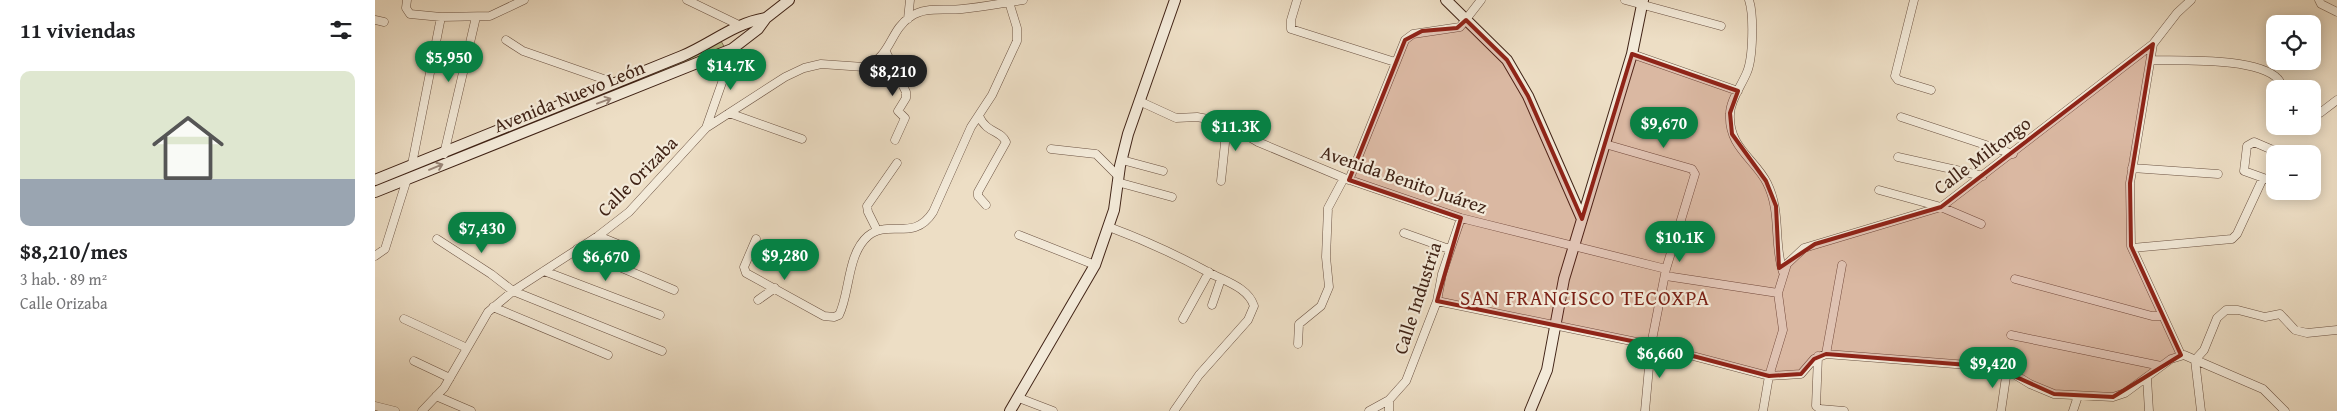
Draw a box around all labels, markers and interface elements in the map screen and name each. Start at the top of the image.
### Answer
text: 11 viviendas [20,15,136,46]
map controls [2266,15,2321,200]
button: locate [2266,15,2321,70]
icon: filters [327,16,355,44]
pin: $5,950 [408,41,490,83]
text: $5,950 [426,45,472,69]
pin: $14.7K [690,48,772,91]
street label: Avenida Nuevo León [489,53,649,139]
text: $14.7K [707,53,755,77]
pin: $8,210 [852,54,934,97]
text: $8,210 [870,59,916,83]
button: + [2266,80,2321,135]
one-way arrow [596,96,611,105]
icon: home [143,103,233,193]
pin: $9,670 [1623,106,1705,149]
street label: Calle Miltongo [1927,109,2037,201]
pin: $11.3K [1195,110,1277,152]
text: $9,670 [1641,111,1687,135]
text: $11.3K [1212,114,1260,138]
street label: Calle Orizaba [590,129,684,223]
street label: Avenida Benito Juárez [1317,137,1491,221]
button: − [2266,145,2321,200]
one-way arrow [429,162,444,171]
pin: $7,430 [441,212,523,254]
text: $7,430 [459,216,505,240]
pin: $10.1K [1639,220,1721,263]
text: $10.1K [1656,225,1704,249]
text: $8,210/mes [20,236,128,267]
pin: $9,280 [744,238,826,281]
street label: Calle Industria [1386,238,1448,358]
pin: $6,670 [565,240,647,282]
text: $9,280 [762,243,808,267]
text: $6,670 [583,244,629,268]
text: 3 hab. · 89 m² [20,267,107,291]
district label: SAN FRANCISCO TECOXPA [1460,282,1710,313]
text: Calle Orizaba [20,291,107,315]
pin: $6,660 [1619,336,1701,379]
text: $6,660 [1637,341,1683,365]
pin: $9,420 [1952,346,2034,389]
text: $9,420 [1970,351,2016,375]

